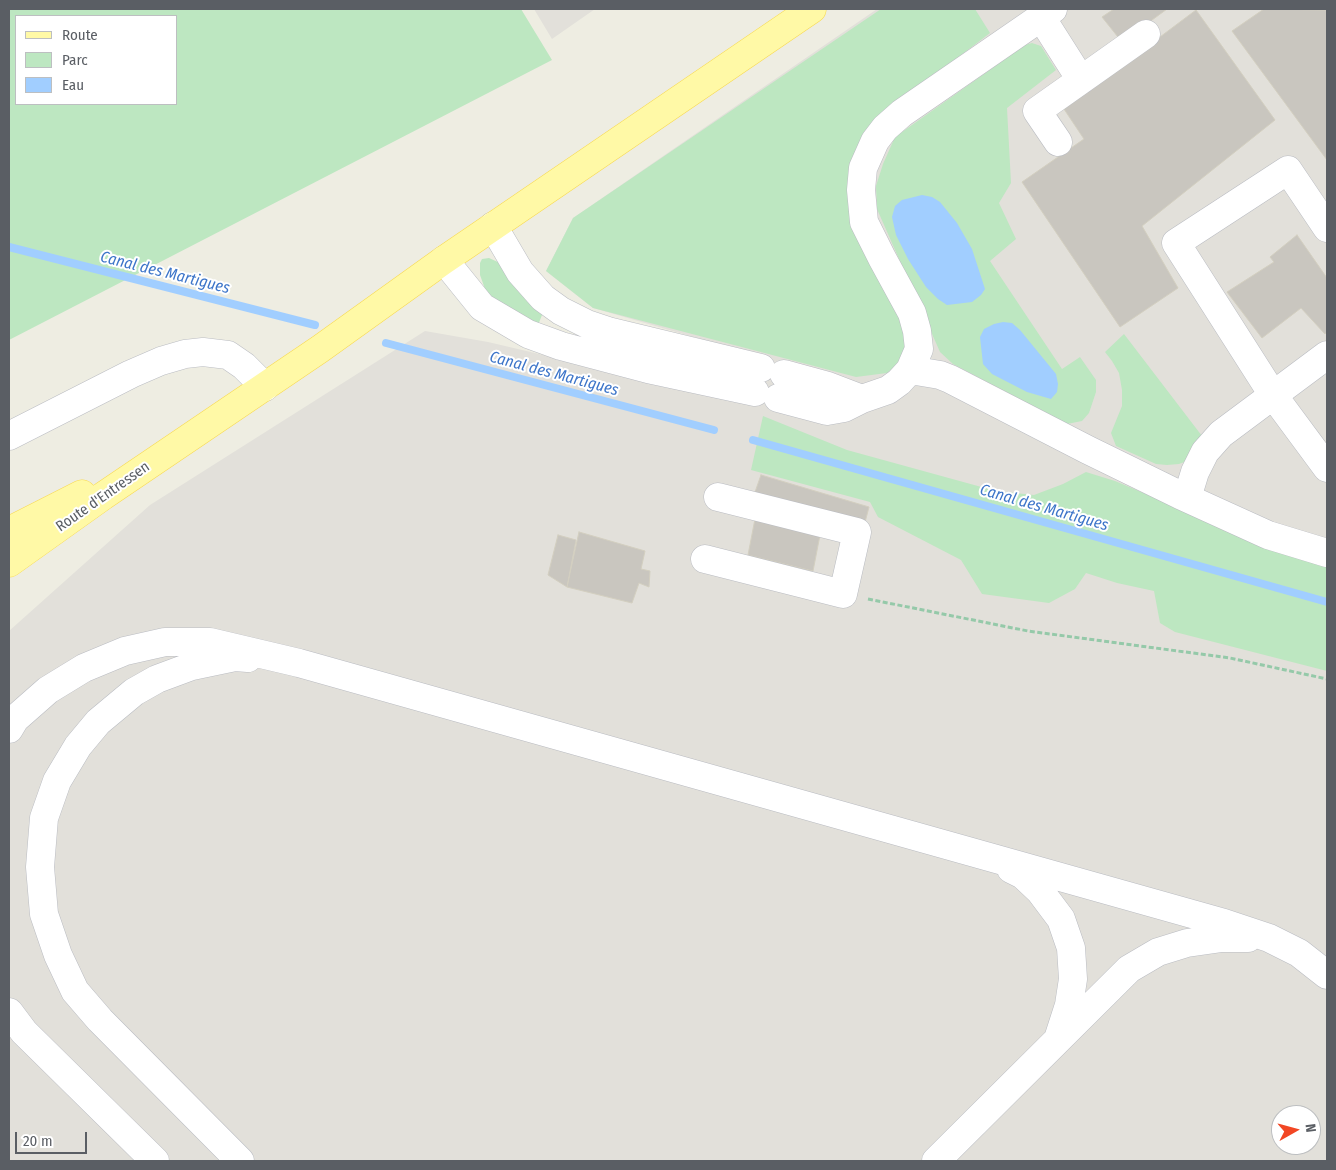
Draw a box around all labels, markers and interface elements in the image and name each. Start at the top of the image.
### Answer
legend [15,15,178,105]
text: Route [62,26,98,44]
text: Parc [62,51,88,69]
text: Eau [62,76,84,94]
water label: Canal des Martigues [98,248,232,298]
water label: Canal des Martigues [487,348,621,400]
street label: Route d'Entressen [53,458,153,536]
water label: Canal des Martigues [978,481,1110,535]
north arrow [1271,1105,1321,1155]
scale bar [18,1122,90,1154]
text: N [1301,1123,1319,1133]
text: 20 m [23,1132,53,1150]

